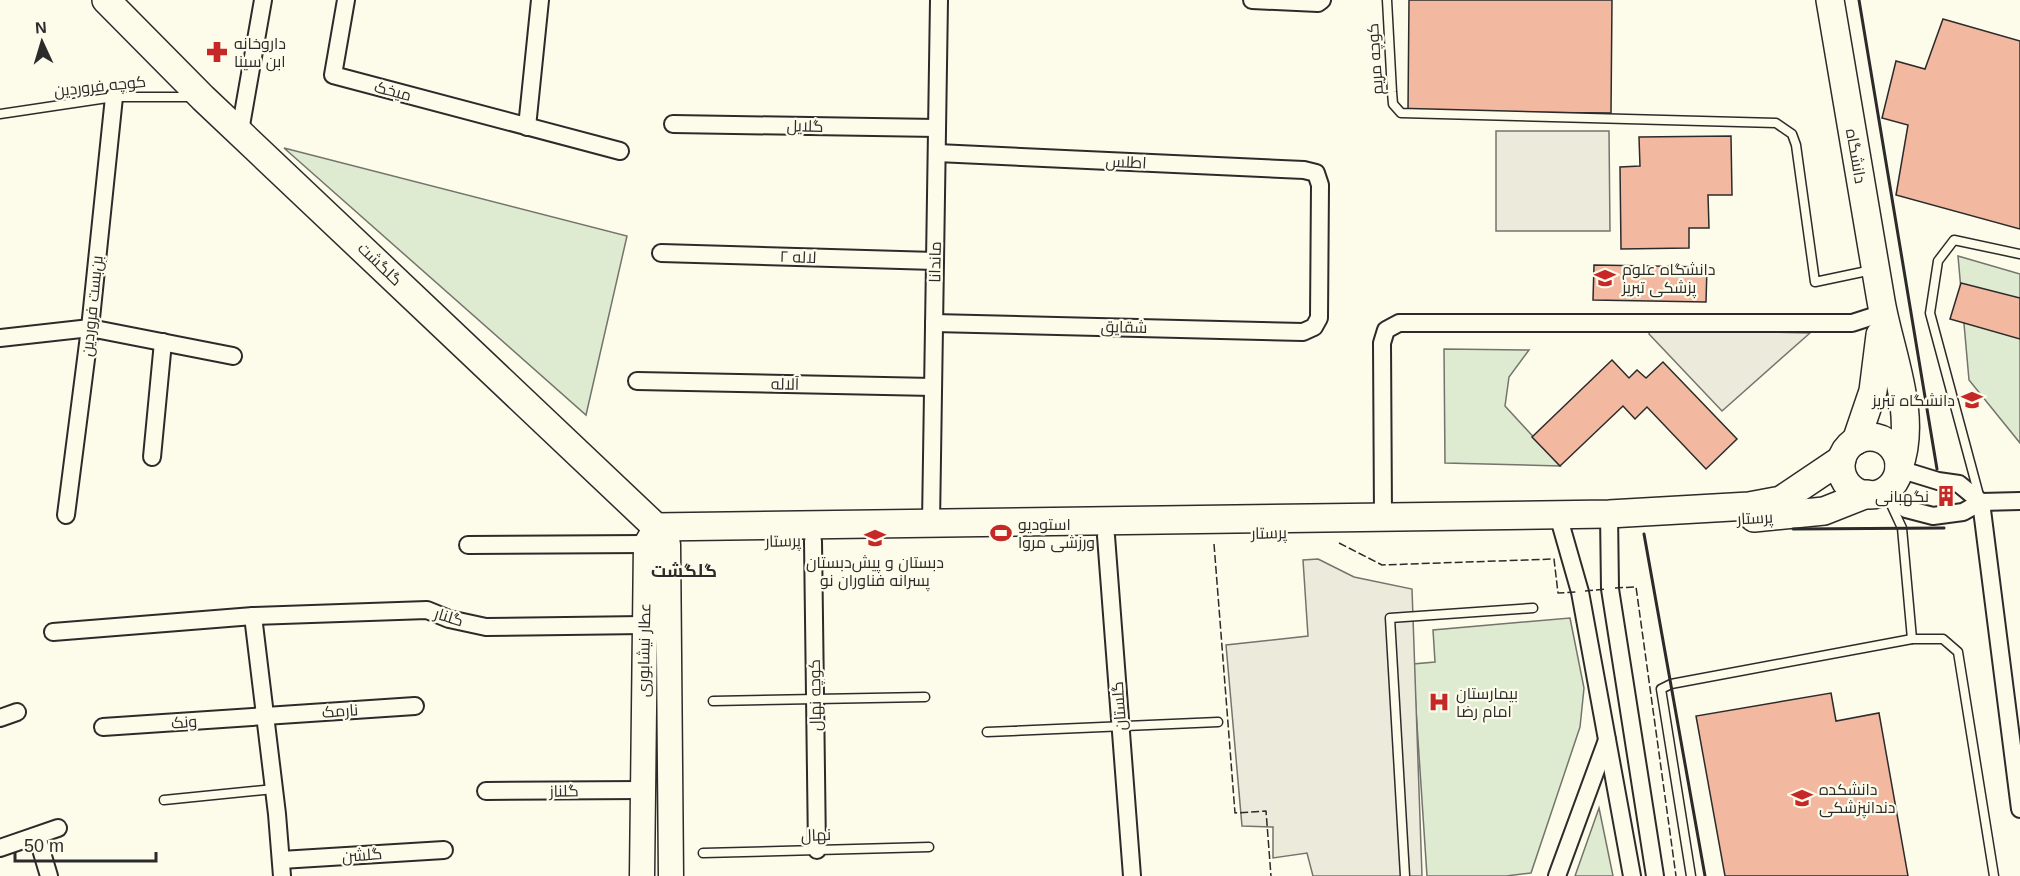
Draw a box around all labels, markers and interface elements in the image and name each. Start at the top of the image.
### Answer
north arrow [12,12,72,72]
text: N [35,19,47,36]
street label: کوچه مریم [1364,22,1389,95]
place label: داروخانه ابن سینا [234,35,286,72]
pharmacy icon: داروخانه ابن سینا [205,40,229,64]
street label: کوچه فروردین [53,73,147,102]
street label: میخک [372,78,413,105]
street label: گلایل [786,117,824,137]
street label: دانشگاه [1843,127,1869,185]
street label: اطلس [1105,152,1147,174]
street label: گلگشت [355,239,405,289]
street label: ماندانا [926,241,944,283]
street label: لاله ۲ [779,248,817,266]
street label: بن‌بست فروردین [78,255,108,358]
place label: دانشگاه علوم پزشکی تبریز [1621,261,1716,299]
school or university icon: دانشگاه علوم پزشکی تبریز [1593,266,1617,290]
street label: شقایق [1100,318,1148,338]
street label: آلاله [771,375,800,393]
school or university icon: دانشگاه تبریز [1960,388,1984,412]
place label: دانشگاه تبریز [1871,392,1955,410]
building icon: نگهبانی [1934,484,1958,508]
place label: نگهبانی [1875,488,1929,507]
street label: پرستار [1736,509,1774,530]
place label: استودیو ورزشی مروا [1018,516,1095,553]
sports icon: استودیو ورزشی مروا [989,521,1013,545]
street label: پرستار [1250,524,1288,545]
school or university icon: دبستان و پیش‌دبستان پسرانه فناوران نو [863,526,887,550]
street label: پرستار [764,532,802,553]
place label: دبستان و پیش‌دبستان پسرانه فناوران نو [806,554,944,592]
district label: گلگشت [651,561,717,581]
street label: عطار نیشابوری [635,603,655,697]
street label: گلنار [431,604,466,630]
street label: کوچه نهال [806,659,827,731]
street label: گلستان [1109,681,1131,731]
place label: بیمارستان امام رضا [1456,685,1518,723]
hospital icon: بیمارستان امام رضا [1427,690,1451,714]
street label: نارمک [321,701,359,722]
street label: ونک [170,713,198,732]
place label: دانشکده دندانپزشکی [1819,781,1896,819]
street label: گلناز [548,782,579,801]
school or university icon: دانشکده دندانپزشکی [1790,786,1814,810]
scale bar [15,825,156,863]
street label: نهال [801,826,831,846]
text: 50 m [24,836,64,856]
street label: گلشن [341,845,383,867]

